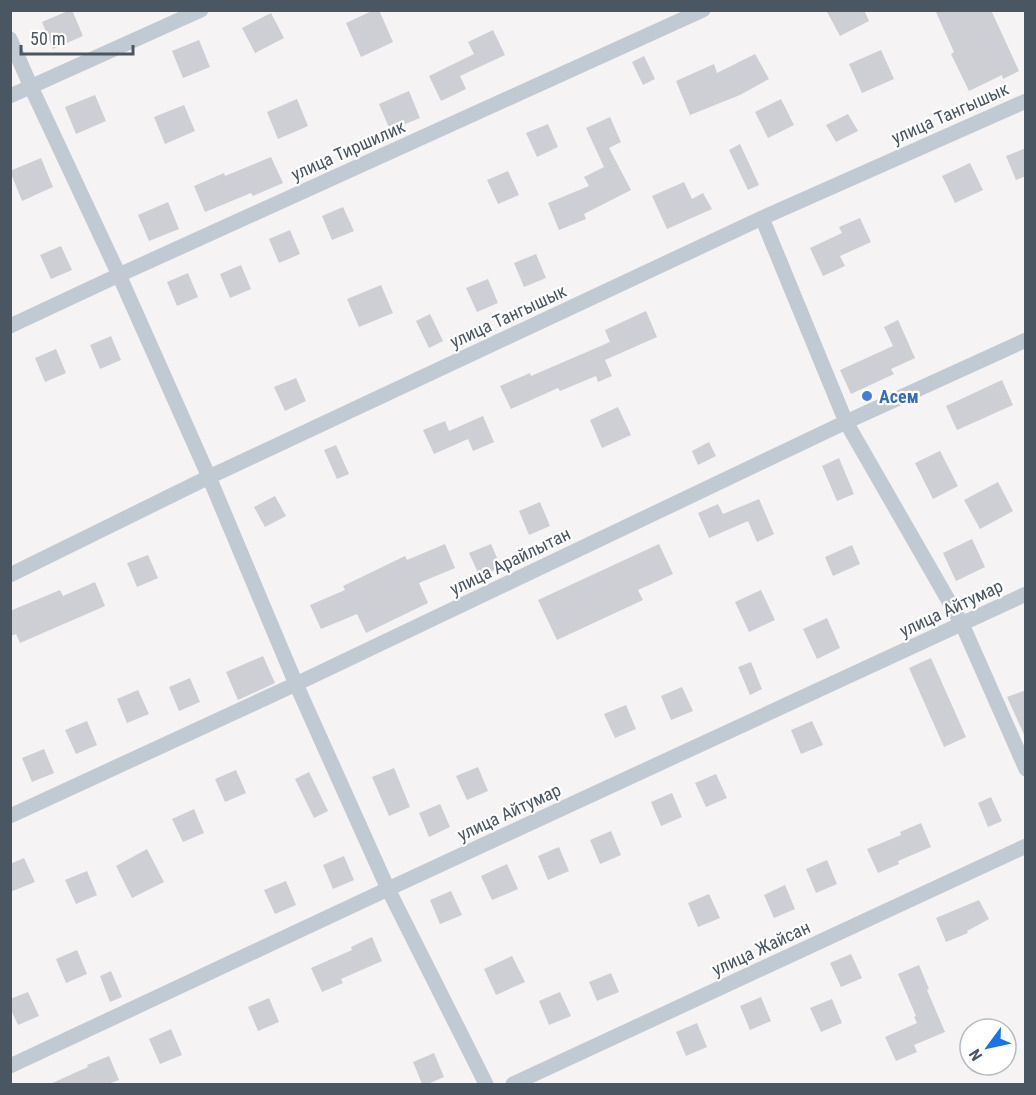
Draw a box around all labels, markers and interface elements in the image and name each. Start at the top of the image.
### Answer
scale bar [21,18,134,56]
text: 50 m [30,28,65,49]
street label: улица Тангышык [888,78,1012,148]
street label: улица Тиршилик [288,115,409,185]
street label: улица Тангышык [446,280,570,352]
place label: Асем [879,386,919,407]
marker: Асем [860,389,874,403]
street label: улица Арайлытан [446,523,574,599]
street label: улица Айтумар [896,575,1006,641]
street label: улица Айтумар [454,779,564,845]
street label: улица Жайсан [709,916,813,980]
north arrow [958,1017,1018,1077]
text: N [965,1046,986,1064]

